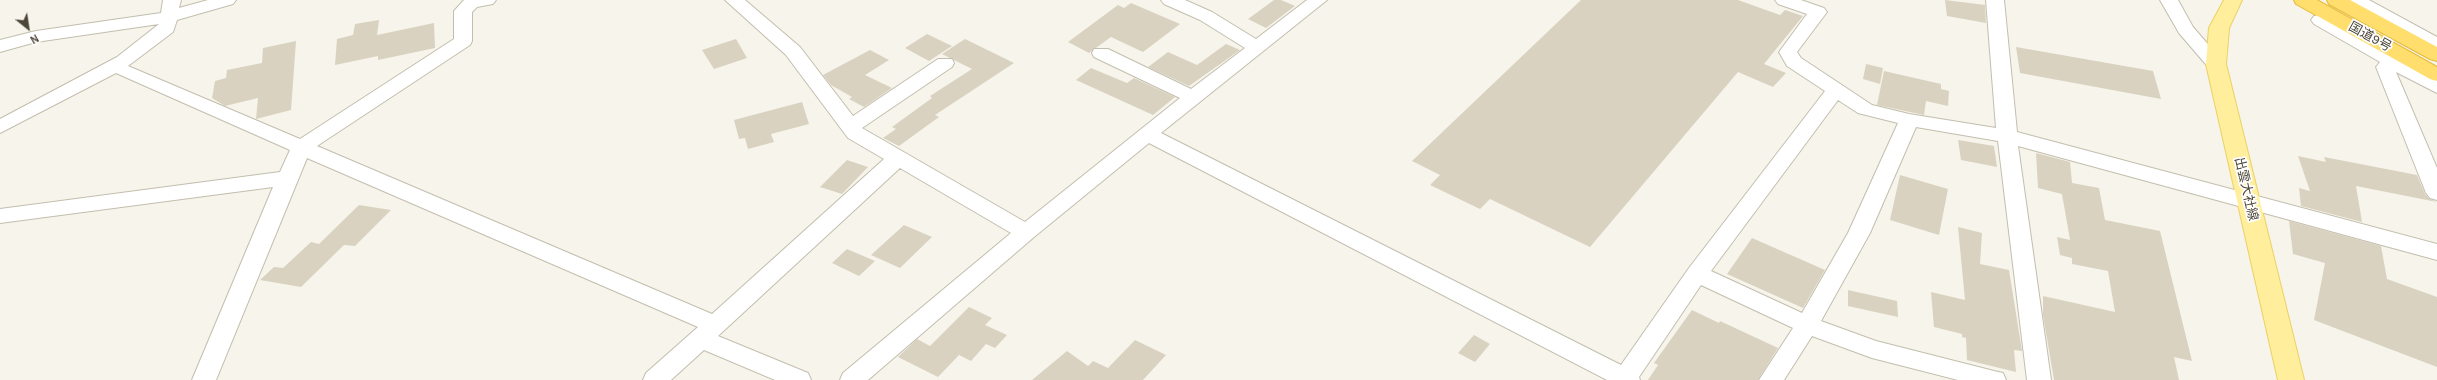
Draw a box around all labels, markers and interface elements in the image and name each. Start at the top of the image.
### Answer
north arrow [8,8,48,48]
street label: 国道9号 [2346,19,2394,55]
text: N [28,31,41,46]
street label: 出雲大社線 [2231,156,2261,222]

